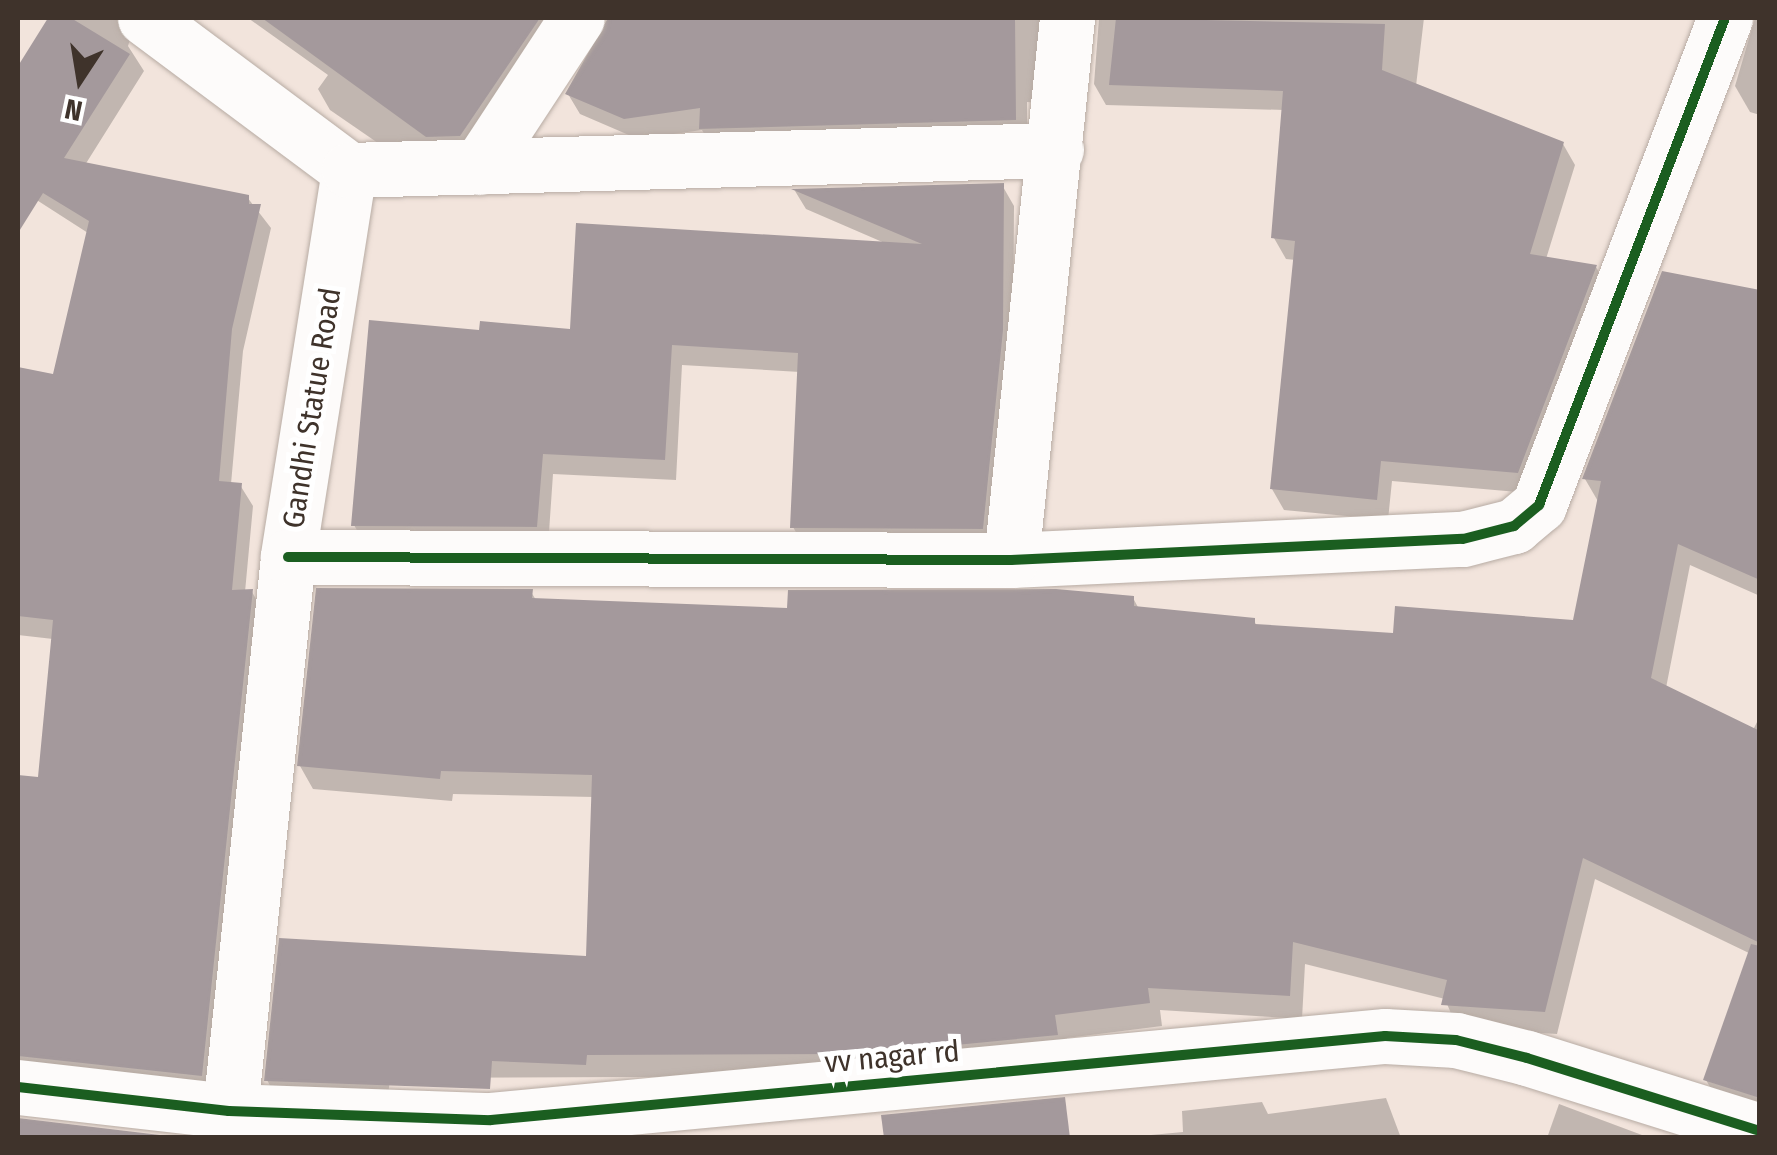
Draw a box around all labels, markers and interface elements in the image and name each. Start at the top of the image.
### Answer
north arrow [30,30,130,130]
text: N [62,92,85,128]
street label: Gandhi Statue Road [275,285,349,531]
street label: vv nagar rd [823,1033,961,1081]

